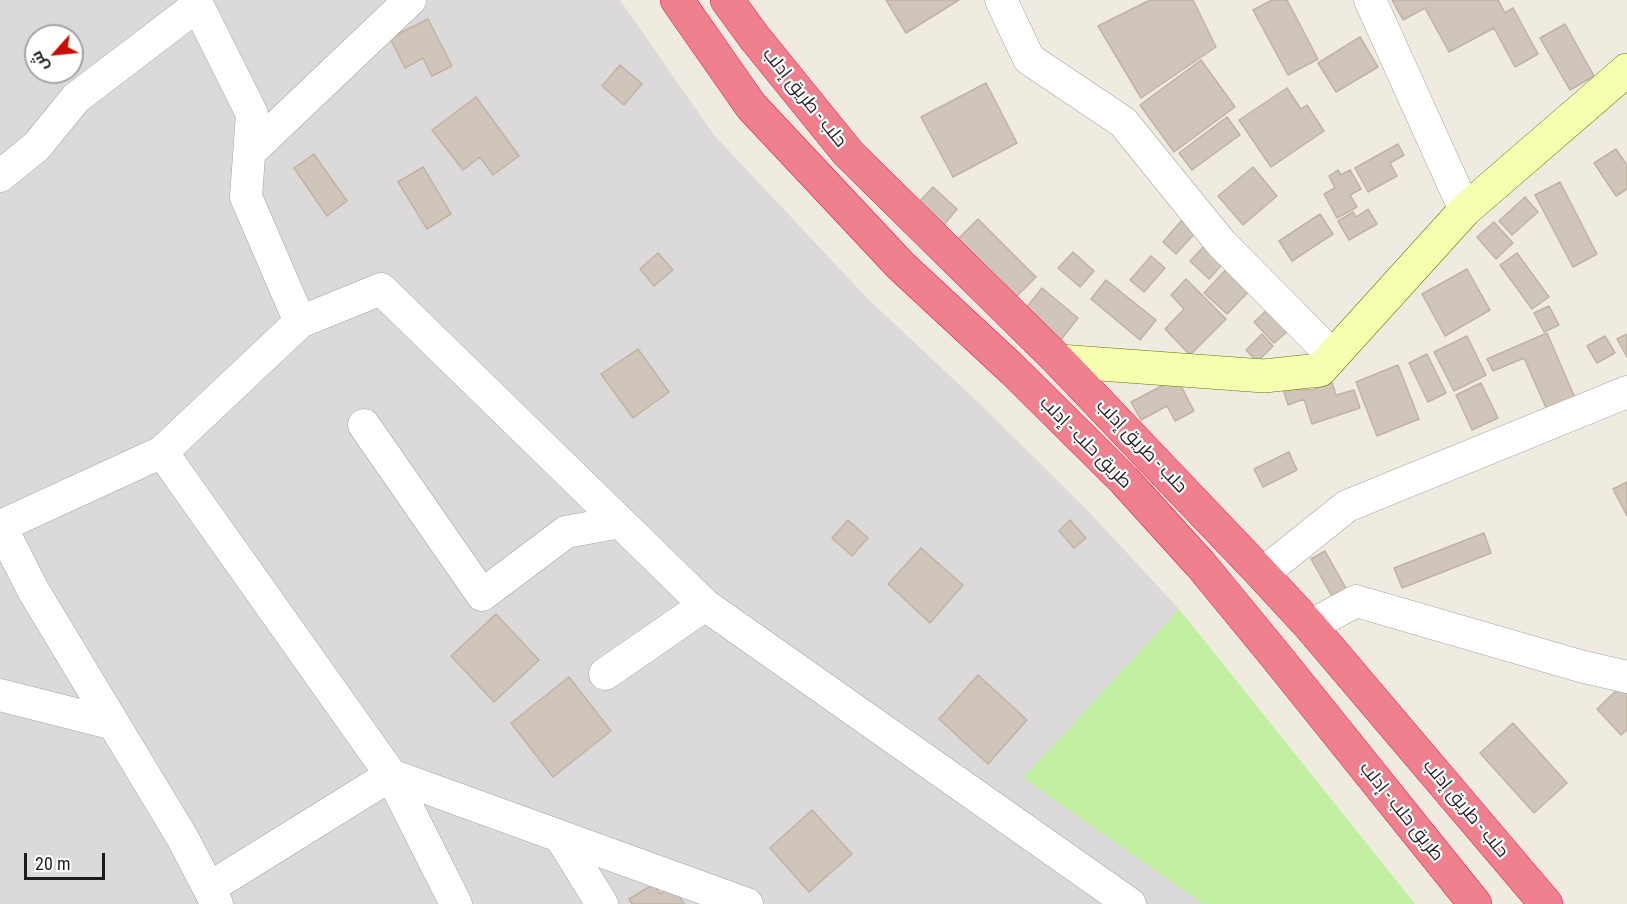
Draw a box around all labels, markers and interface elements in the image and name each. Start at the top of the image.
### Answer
north arrow [24,24,84,84]
street label: حلب - طريق إدلب [757,44,851,152]
text: ش [26,48,52,75]
street label: طريق حلب - إدلب [1034,392,1136,494]
street label: حلب - طريق إدلب [1091,396,1191,498]
street label: حلب - طريق إدلب [1418,756,1512,862]
street label: طريق حلب - إدلب [1354,758,1448,866]
scale bar [27,841,108,879]
text: 20 m [35,853,70,874]

